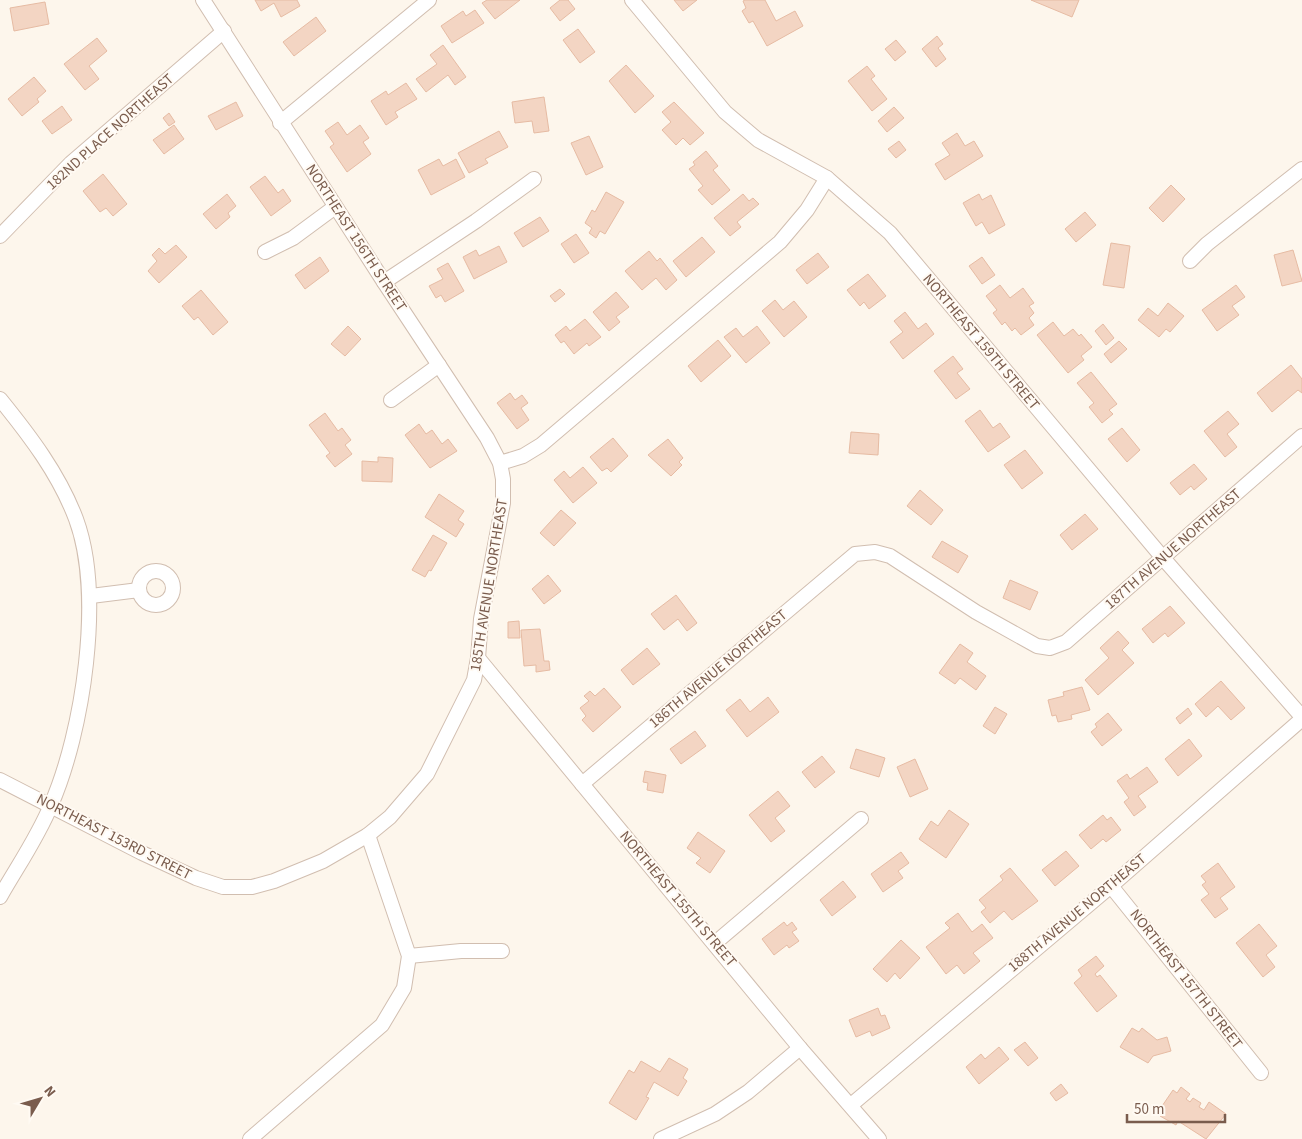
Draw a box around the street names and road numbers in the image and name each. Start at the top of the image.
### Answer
street label: 182ND PLACE NORTHEAST [42,69,178,195]
street label: NORTHEAST 156TH STREET [300,160,412,316]
street label: NORTHEAST 159TH STREET [918,269,1044,415]
street label: 187TH AVENUE NORTHEAST [1100,484,1246,614]
street label: 185TH AVENUE NORTHEAST [465,497,513,673]
street label: 186TH AVENUE NORTHEAST [644,605,792,733]
street label: NORTHEAST 153RD STREET [33,789,195,885]
street label: NORTHEAST 155TH STREET [615,826,741,972]
street label: 188TH AVENUE NORTHEAST [1003,849,1151,977]
street label: NORTHEAST 157TH STREET [1125,905,1247,1053]

